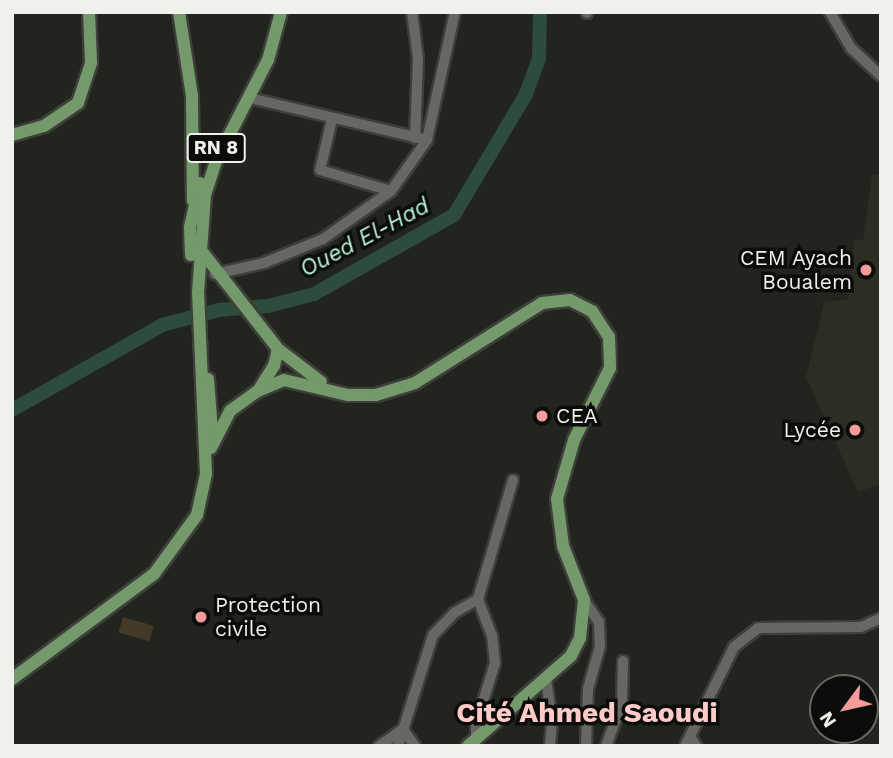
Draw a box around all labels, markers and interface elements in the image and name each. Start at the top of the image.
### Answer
road number: RN 8 [186,132,246,164]
water label: Oued El-Had [296,192,434,284]
place label: CEM Ayach Boualem [739,245,852,295]
marker: CEM Ayach Boualem [858,262,874,278]
place label: CEA [556,403,598,429]
marker: CEA [534,408,550,424]
place label: Lycée [784,417,841,443]
marker: Lycée [847,422,863,438]
place label: Protection civile [215,592,321,642]
marker: Protection civile [193,609,209,625]
north arrow [809,674,879,744]
district label: Cité Ahmed Saoudi [456,696,718,730]
text: N [814,707,841,732]

